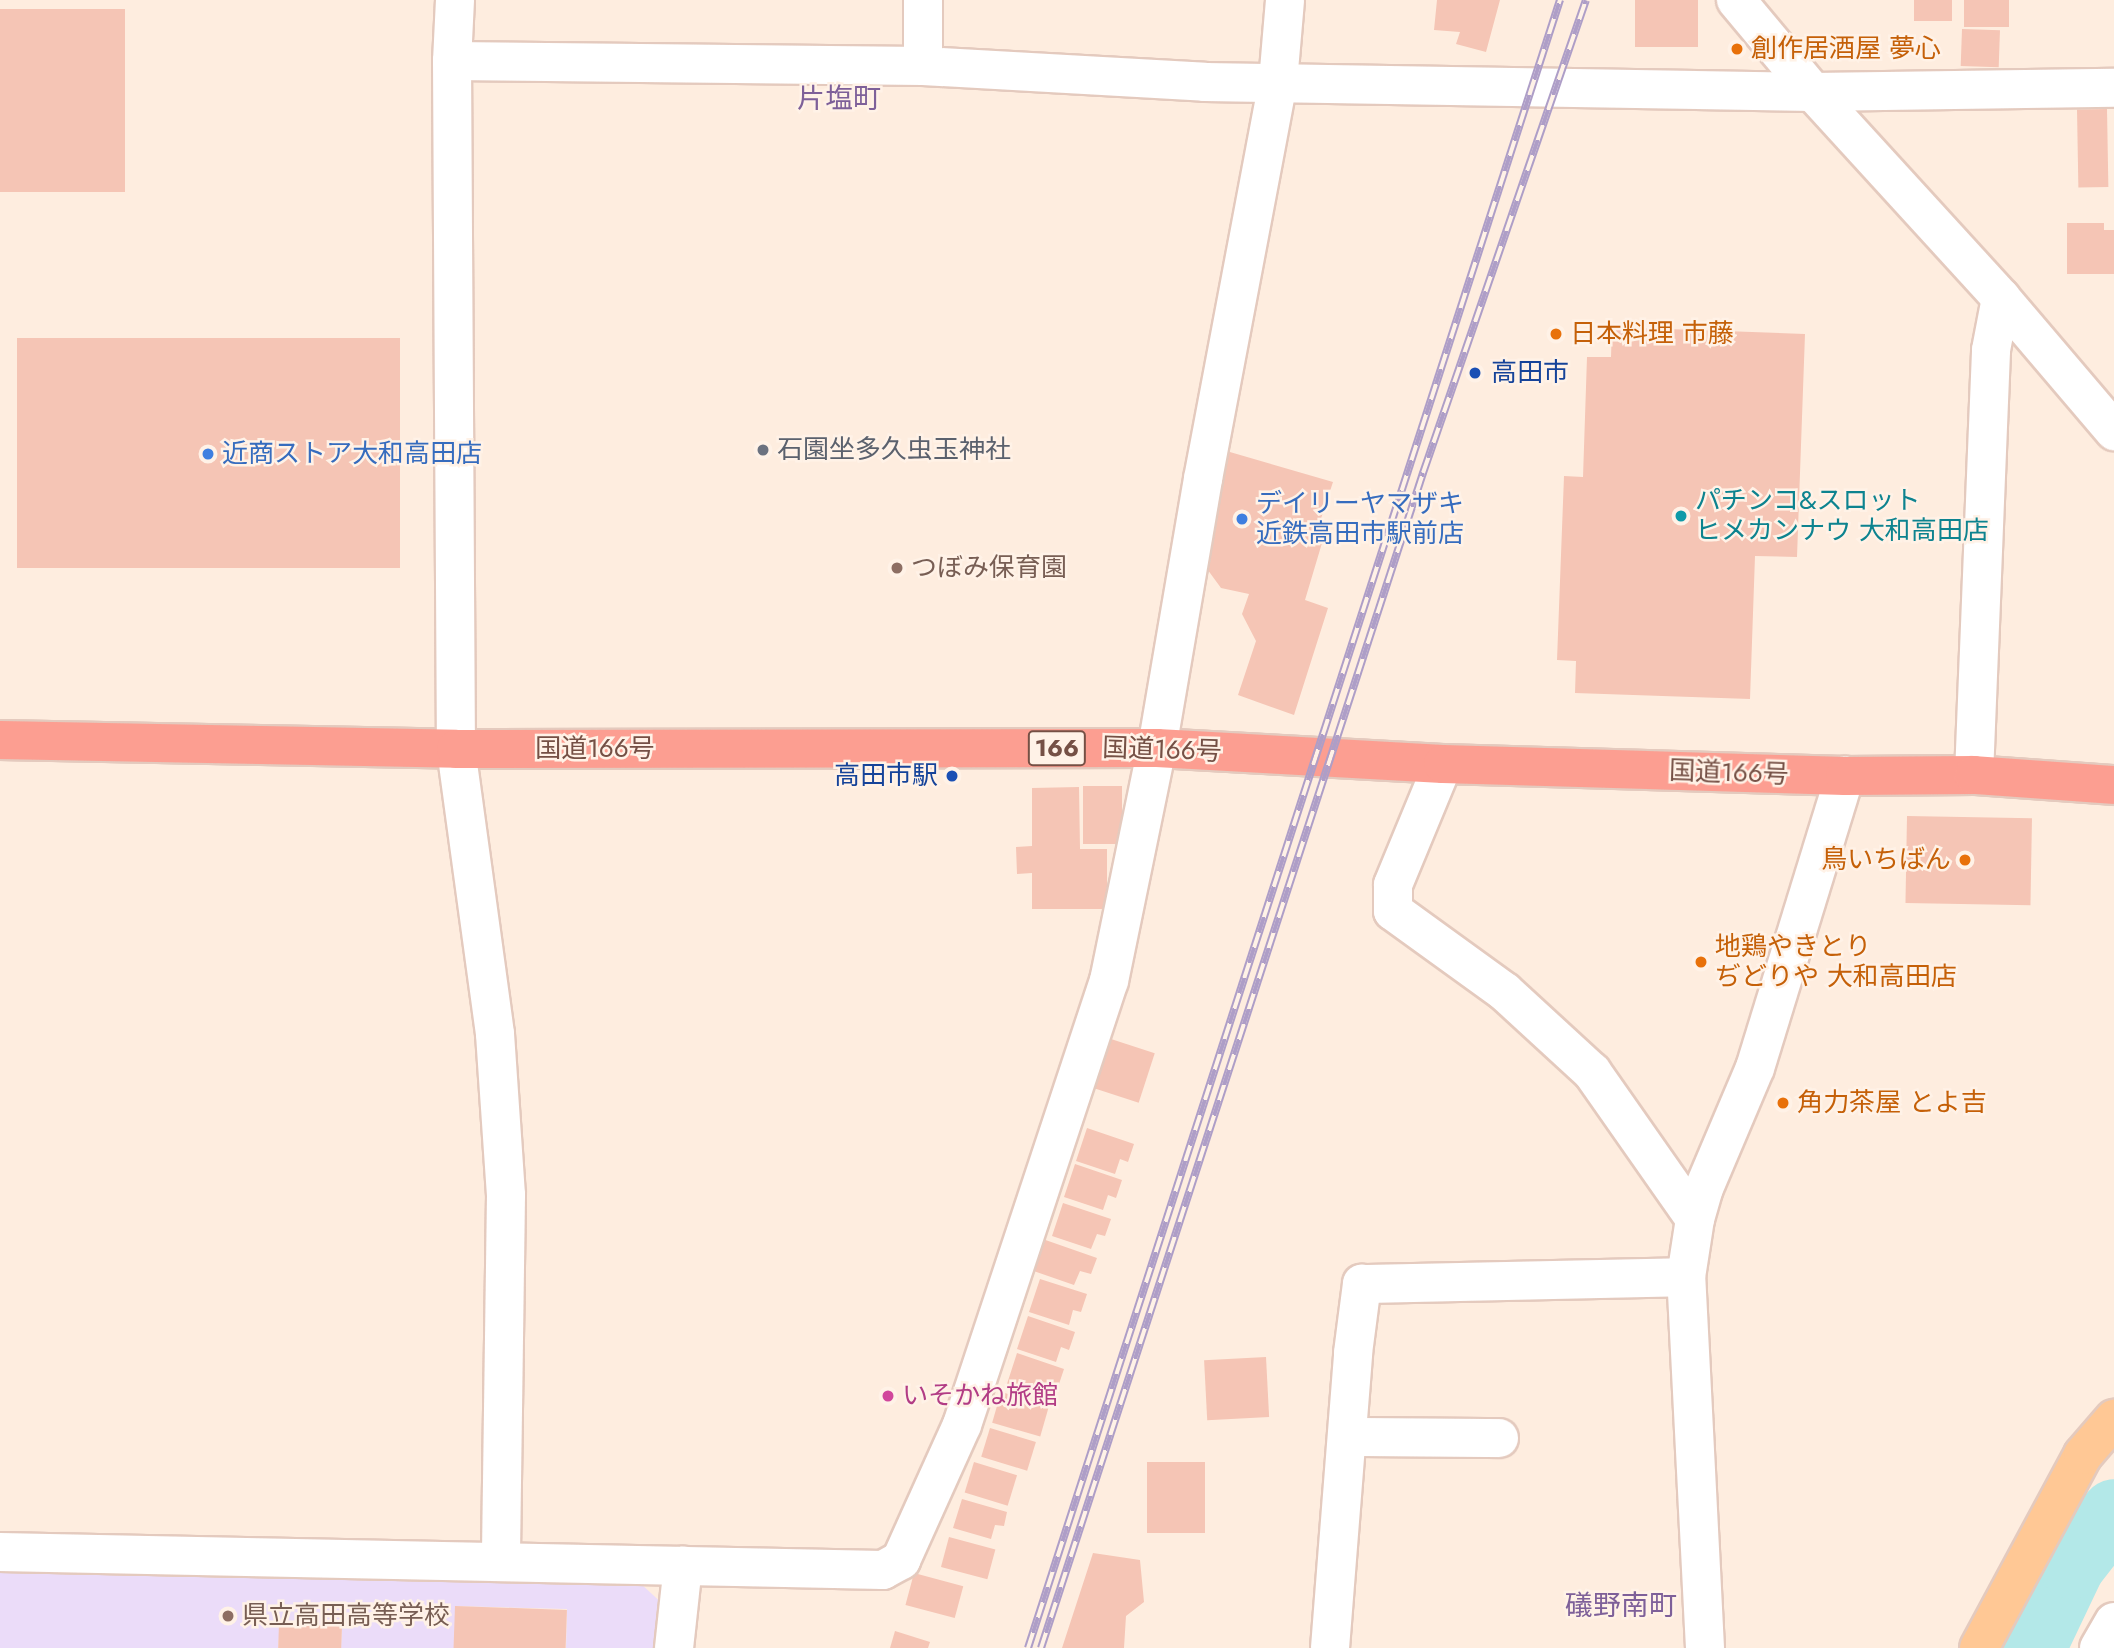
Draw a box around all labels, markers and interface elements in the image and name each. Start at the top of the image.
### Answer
place label: 創作居酒屋 夢心 [1751,33,1941,65]
marker: 創作居酒屋 夢心 [1729,41,1745,57]
district label: 片塩町 [797,82,881,116]
place label: 日本料理 市藤 [1570,318,1734,350]
marker: 日本料理 市藤 [1548,326,1564,342]
place label: 高田市 [1491,357,1569,389]
marker: 高田市 [1465,363,1485,383]
place label: 石園坐多久虫玉神社 [777,434,1011,466]
place label: 近商ストア大和高田店 [222,438,482,470]
marker: 石園坐多久虫玉神社 [755,442,771,458]
marker: 近商ストア大和高田店 [200,446,216,462]
place label: パチンコ&スロット ヒメカンナウ 大和高田店 [1695,485,1989,546]
place label: デイリーヤマザキ 近鉄高田市駅前店 [1256,488,1464,550]
marker: パチンコ&スロット ヒメカンナウ 大和高田店 [1673,508,1689,524]
marker: デイリーヤマザキ 近鉄高田市駅前店 [1234,511,1250,527]
place label: つぼみ保育園 [911,552,1067,584]
marker: つぼみ保育園 [889,560,905,576]
road number: 166 [1027,728,1087,768]
street label: 国道166号 [1102,732,1222,768]
street label: 国道166号 [535,733,655,765]
street label: 国道166号 [1669,755,1789,791]
place label: 高田市駅 [834,760,938,792]
marker: 高田市駅 [944,768,960,784]
place label: 鳥いちばん [1821,844,1951,876]
marker: 鳥いちばん [1957,852,1973,868]
place label: 地鶏やきとり ぢどりや 大和高田店 [1715,931,1957,992]
marker: 地鶏やきとり ぢどりや 大和高田店 [1693,954,1709,970]
place label: 角力茶屋 とよ吉 [1797,1087,1987,1119]
marker: 角力茶屋 とよ吉 [1775,1095,1791,1111]
place label: いそかね旅館 [902,1380,1058,1412]
marker: いそかね旅館 [880,1388,896,1404]
district label: 礒野南町 [1565,1589,1677,1623]
place label: 県立高田高等学校 [242,1600,450,1632]
marker: 県立高田高等学校 [220,1608,236,1624]

